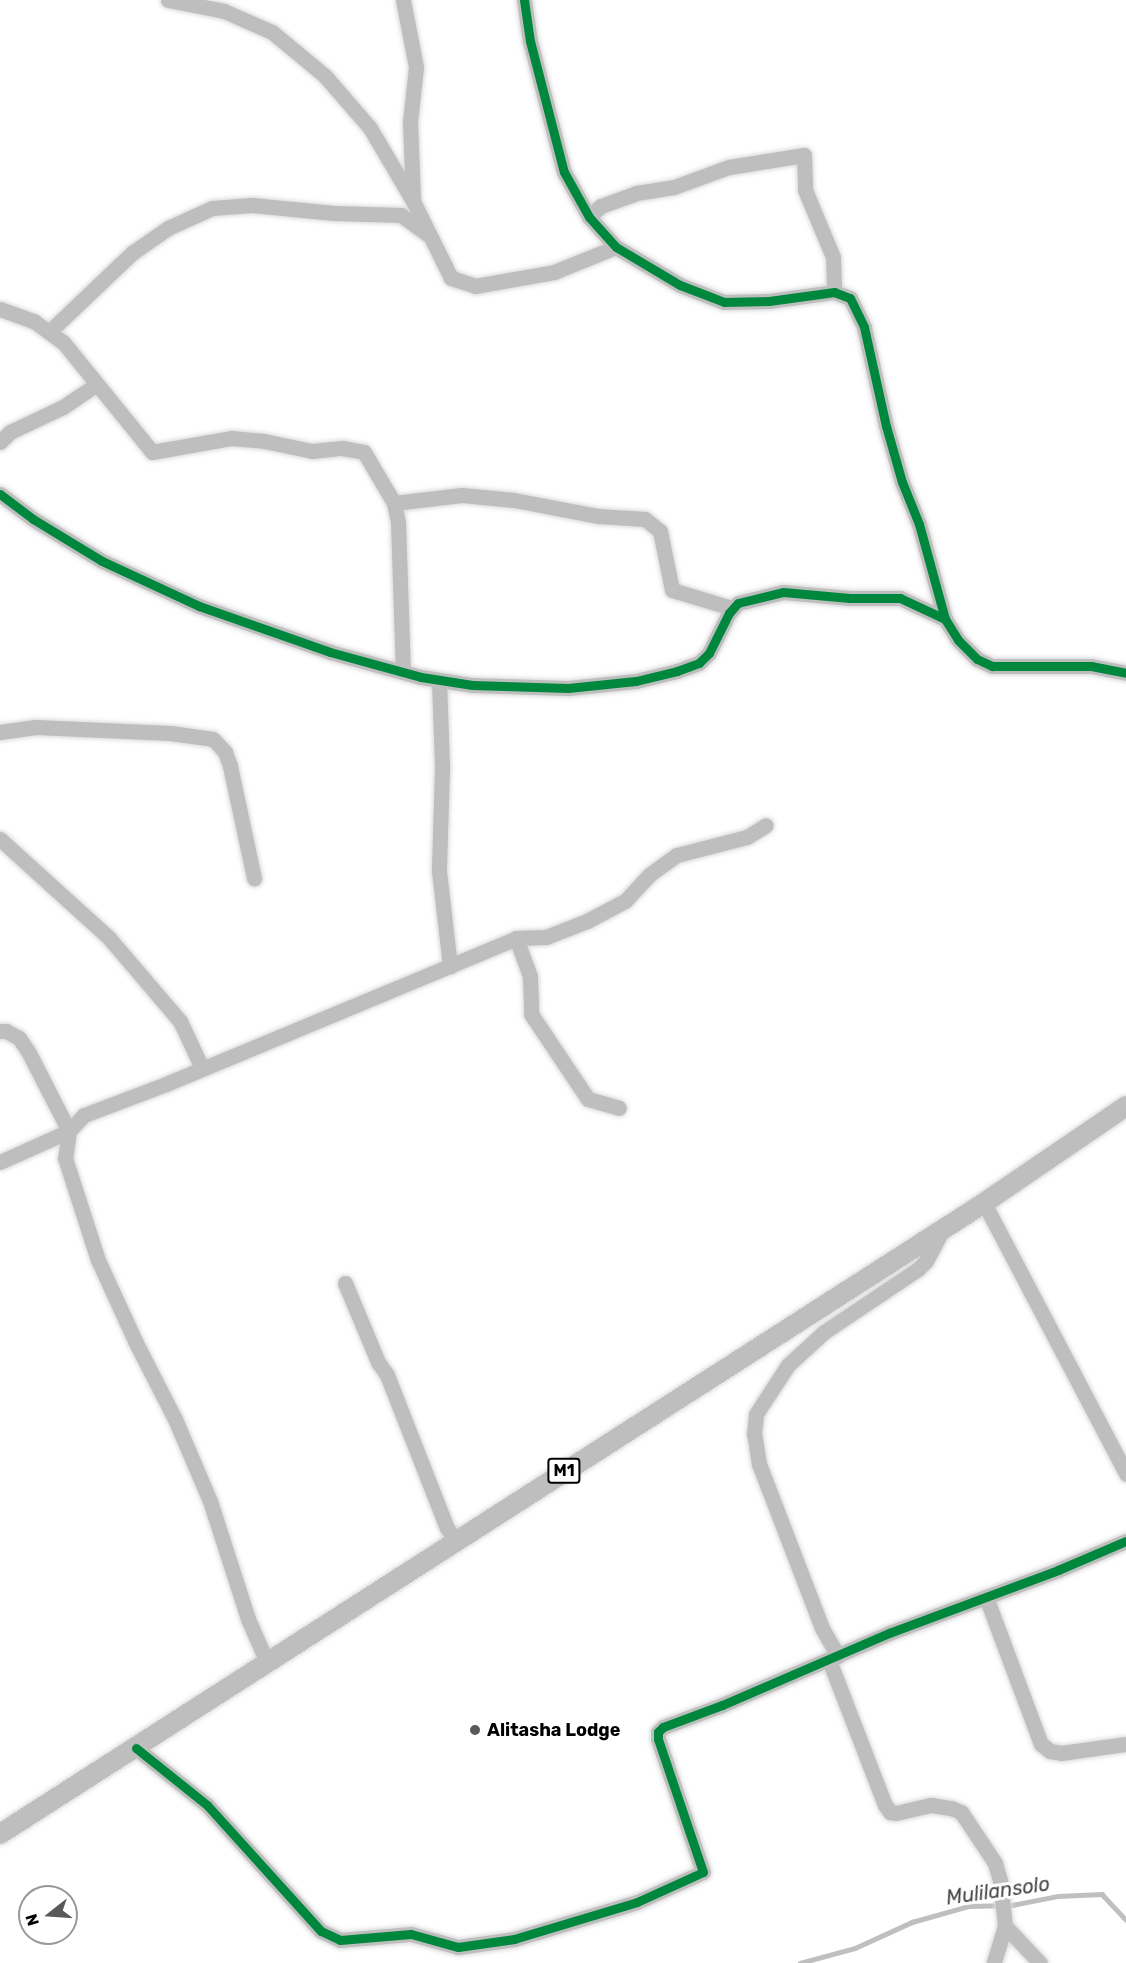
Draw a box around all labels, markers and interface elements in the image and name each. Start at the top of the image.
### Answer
road number: M1 [546,1458,582,1484]
place label: Alitasha Lodge [487,1719,620,1741]
marker: Alitasha Lodge [468,1723,482,1737]
water label: Mulilansolo [945,1872,1051,1910]
north arrow [18,1885,78,1945]
text: N [21,1912,43,1928]

